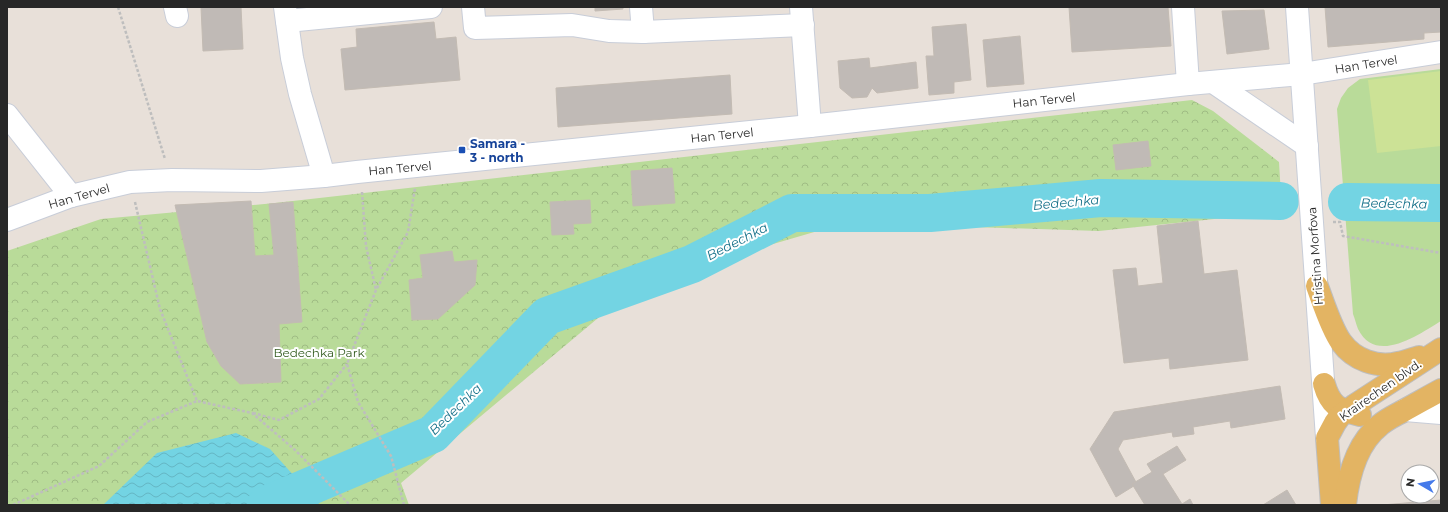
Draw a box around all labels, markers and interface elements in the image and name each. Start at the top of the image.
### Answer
street label: Han Tervel [1334,52,1398,76]
street label: Han Tervel [1012,89,1076,111]
street label: Han Tervel [690,124,754,146]
place label: Samara - 3 - north [469,136,526,165]
marker: Samara - 3 - north [457,145,467,155]
street label: Han Tervel [368,158,432,178]
street label: Han Tervel [46,180,112,212]
water label: Bedechka [1032,191,1100,213]
water label: Bedechka [1361,194,1428,212]
street label: Hristina Morfova [1304,206,1326,306]
water label: Bedechka [704,219,770,263]
park label: Bedechka Park [273,345,365,360]
street label: Krairechen blvd. [1336,356,1424,424]
water label: Bedechka [425,380,485,438]
north arrow [1400,464,1440,504]
text: N [1403,477,1418,488]

